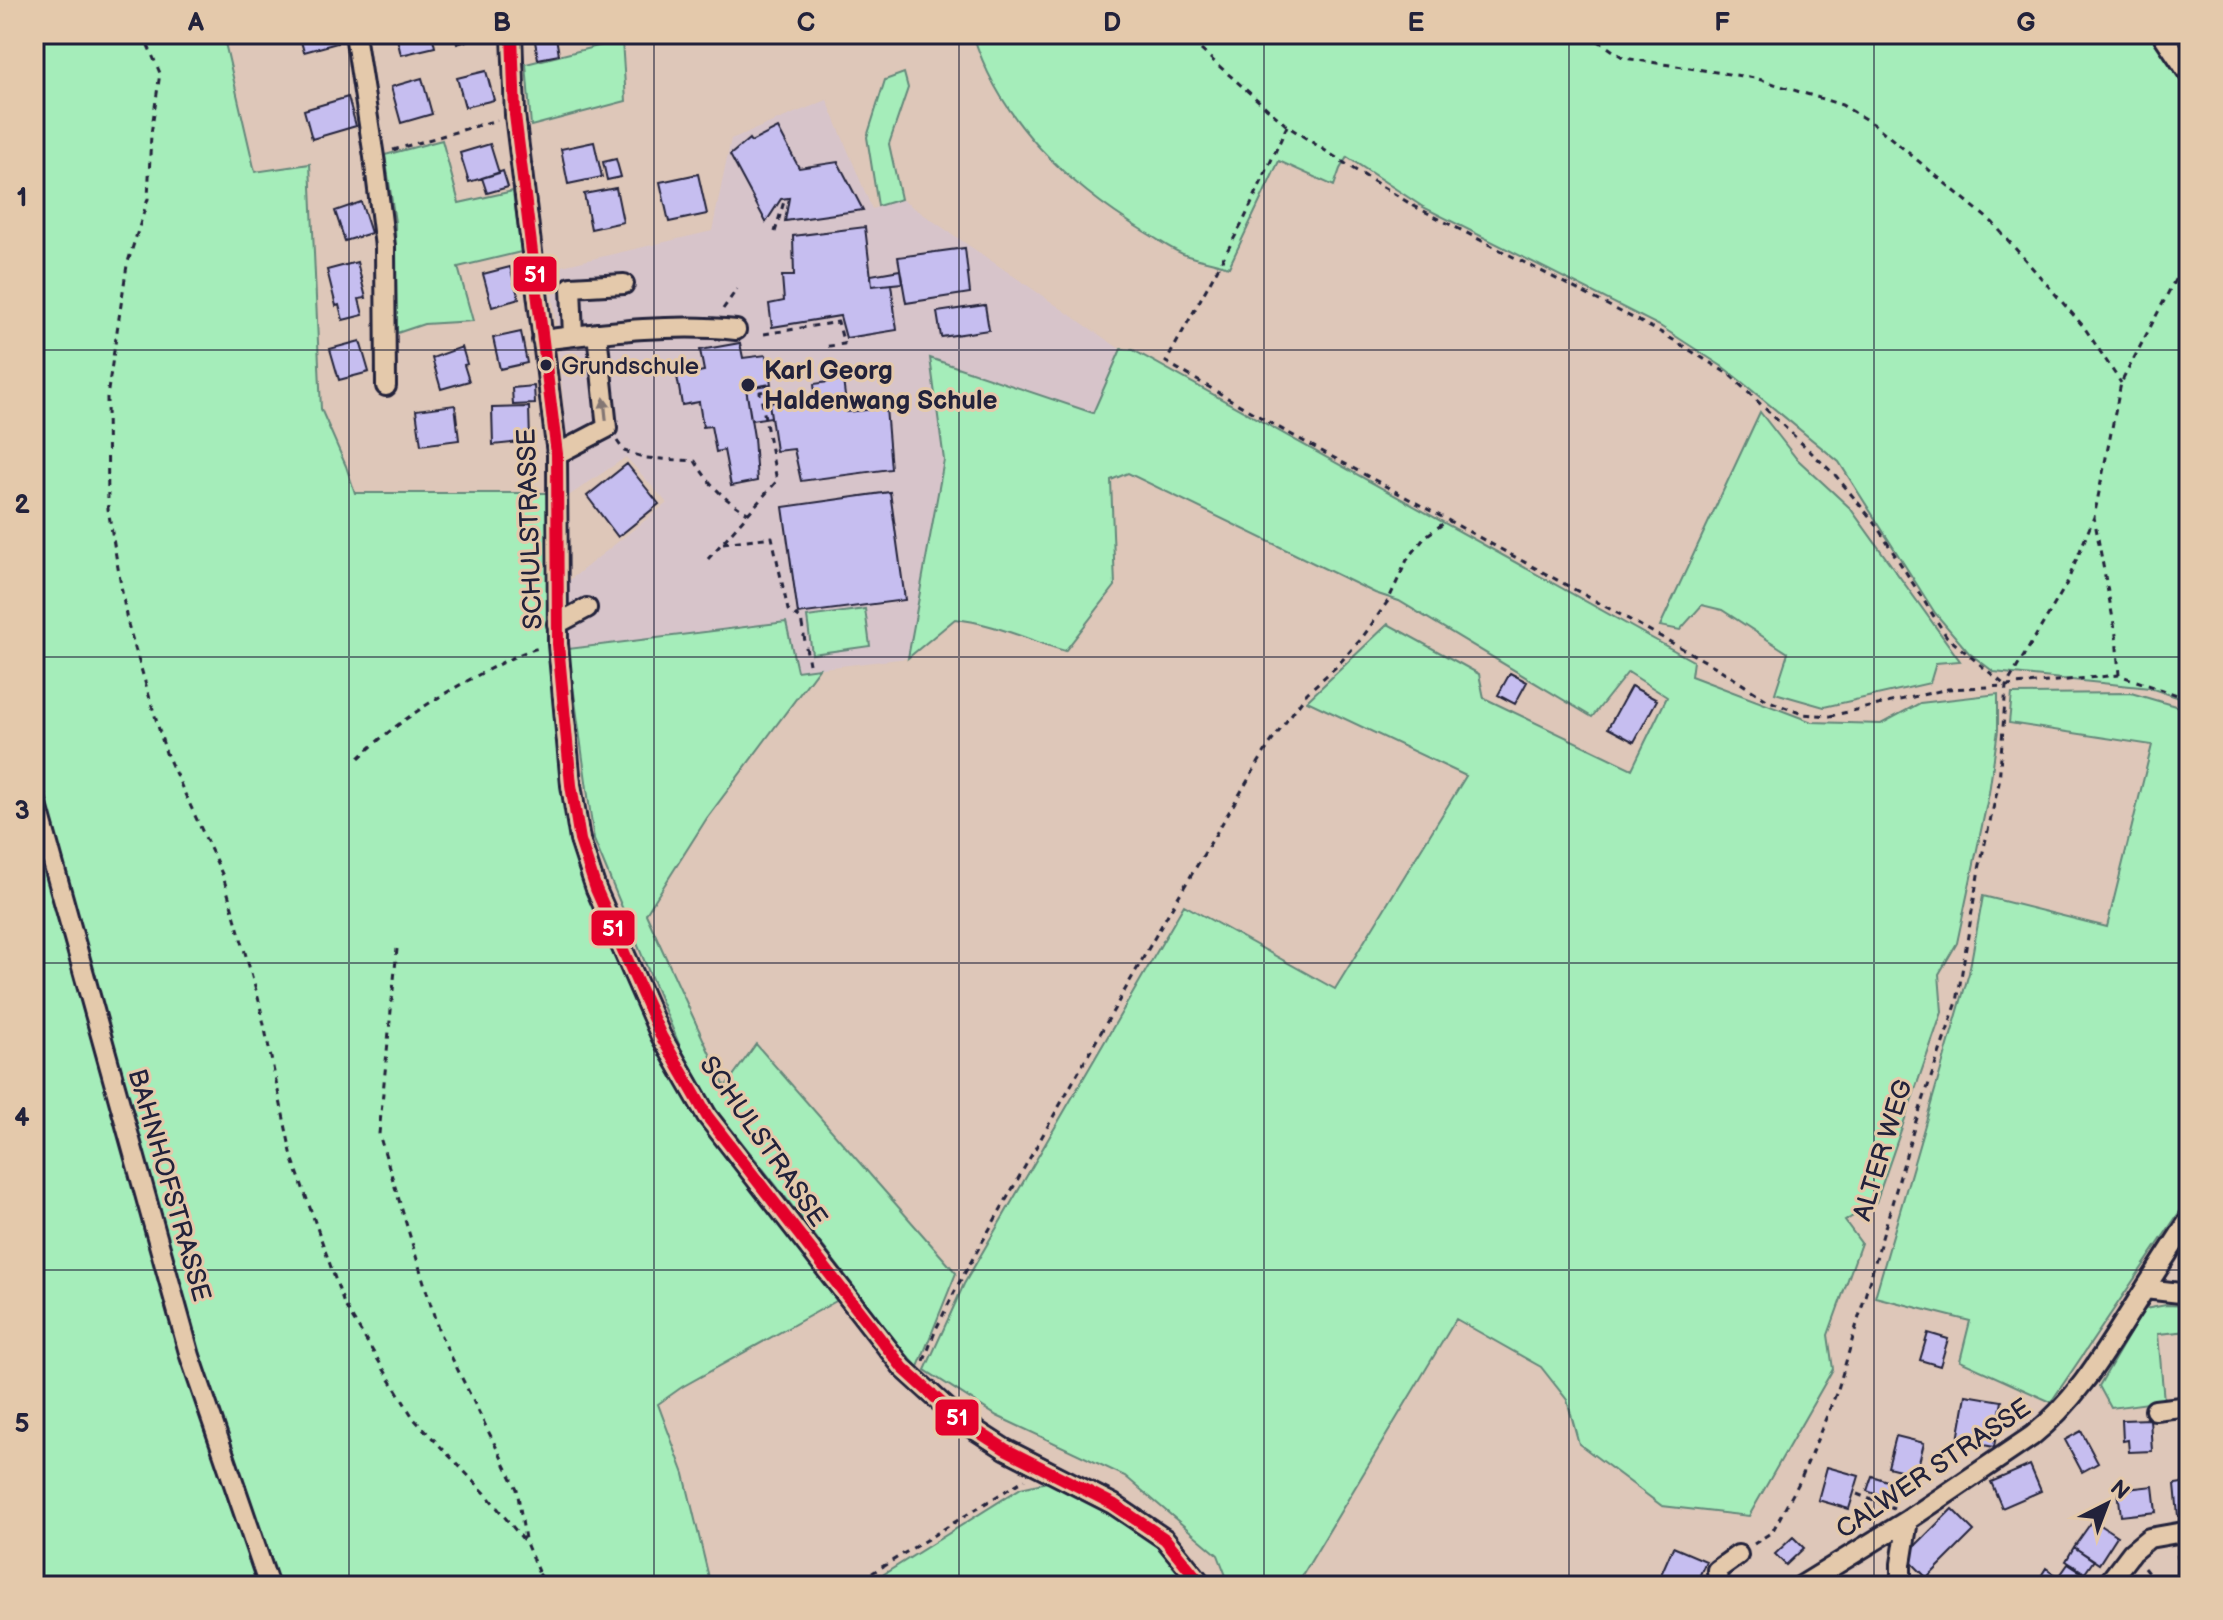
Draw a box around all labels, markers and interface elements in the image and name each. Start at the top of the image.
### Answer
text: A [187,8,204,39]
text: B [493,8,511,39]
text: C [797,8,815,39]
text: D [1103,8,1121,39]
text: E [1408,8,1425,39]
text: F [1714,8,1730,39]
text: G [2016,8,2036,39]
text: 1 [17,183,27,214]
line badge: 51 [512,255,558,293]
text: 51 [524,262,546,289]
place label: Grundschule [561,352,699,381]
place label: Karl Georg Haldenwang Schule [764,356,997,417]
marker: Grundschule [538,357,554,373]
marker: Karl Georg Haldenwang Schule [739,376,757,394]
one-way arrow [598,396,611,421]
street label: SCHULSTRASSE [512,428,549,630]
text: 2 [14,490,30,521]
text: 3 [14,796,30,827]
line badge: 51 [590,909,636,947]
text: 51 [602,916,624,943]
street label: SCHULSTRASSE [692,1051,833,1233]
street label: BAHNHOFSTRASSE [121,1066,217,1305]
street label: ALTER WEG [1847,1076,1920,1225]
text: 4 [14,1103,30,1134]
street label: CALWER STRASSE [1831,1393,2037,1546]
line badge: 51 [934,1398,980,1437]
text: 51 [946,1405,968,1432]
text: 5 [14,1409,30,1440]
north arrow [2067,1464,2147,1544]
text: N [2104,1475,2135,1506]

